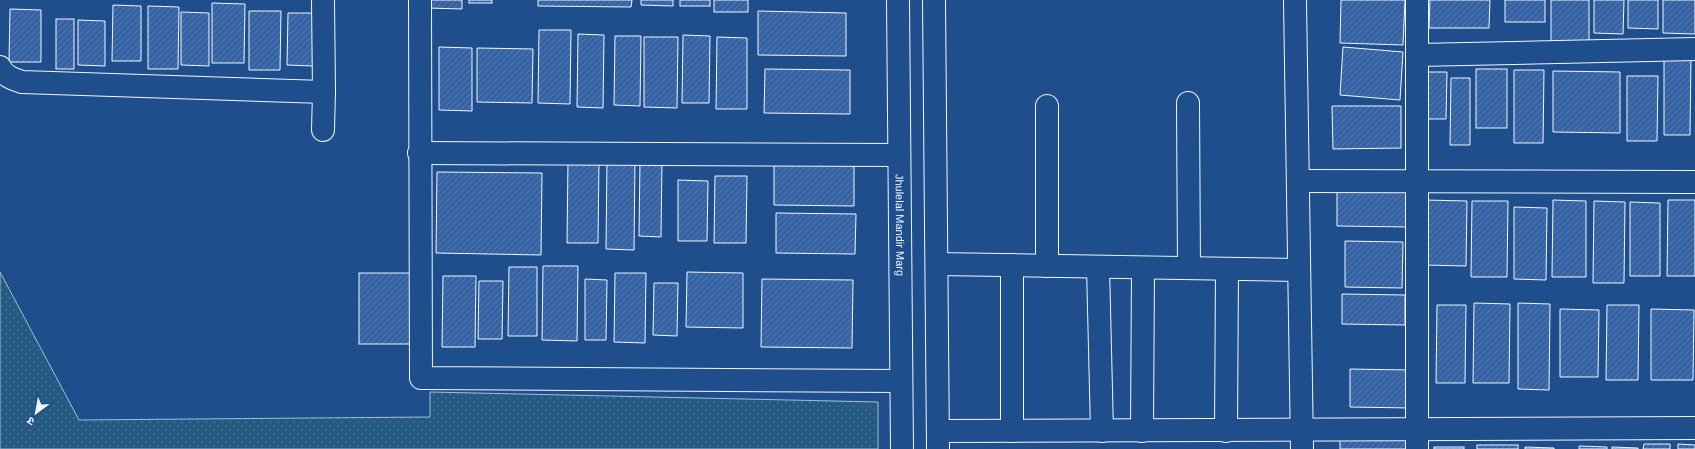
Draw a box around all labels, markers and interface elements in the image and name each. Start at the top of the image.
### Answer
street label: Jhulelal Mandir Marg [894,174,906,276]
north arrow [16,393,56,433]
text: उ [24,414,37,428]

